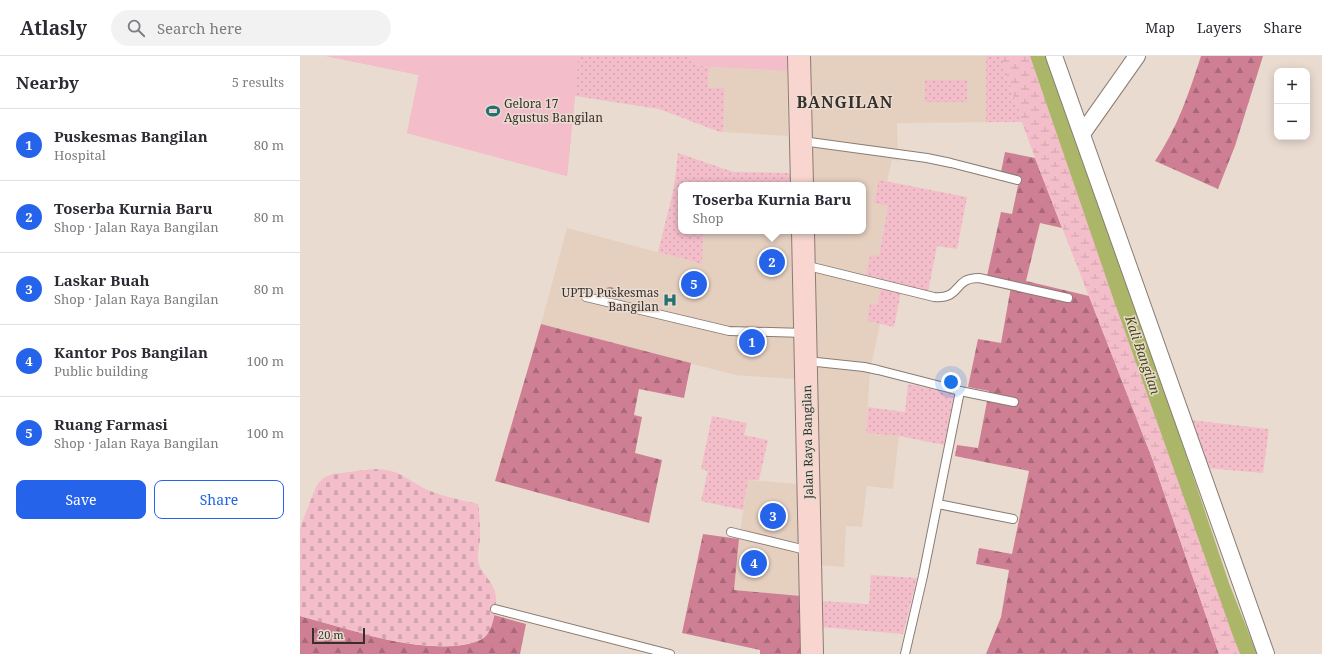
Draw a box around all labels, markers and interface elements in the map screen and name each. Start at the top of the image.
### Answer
search box [111,10,391,46]
text: Atlasly [20,15,87,41]
icon: search [125,17,147,39]
text: Search here [157,18,242,38]
text: Map [1145,18,1175,37]
text: Layers [1197,18,1242,37]
text: Share [1264,18,1302,37]
map controls [1274,68,1310,140]
button: + [1274,68,1310,104]
text: Nearby [16,71,79,94]
text: 5 results [232,73,284,91]
district label: BANGILAN [797,91,893,113]
place label: Gelora 17 Agustus Bangilan [504,95,603,126]
sports icon: Gelora 17 Agustus Bangilan [485,103,501,119]
button: − [1274,104,1310,140]
text: Puskesmas Bangilan [54,126,208,146]
text: 1 [25,136,33,154]
text: 80 m [254,136,284,154]
text: Hospital [54,146,106,164]
popup [678,182,866,234]
text: Toserba Kurnia Baru [693,189,851,209]
text: Toserba Kurnia Baru [54,198,212,218]
text: 2 [25,208,33,226]
text: 80 m [254,208,284,226]
text: Shop [693,209,724,227]
text: Shop · Jalan Raya Bangilan [54,218,219,236]
pin: 2 [759,247,785,277]
pin: 5 [681,269,707,299]
text: Laskar Buah [54,270,149,290]
text: 3 [25,280,33,298]
text: 80 m [254,280,284,298]
place label: UPTD Puskesmas Bangilan [562,284,659,315]
text: Shop · Jalan Raya Bangilan [54,290,219,308]
hospital icon: UPTD Puskesmas Bangilan [662,292,678,308]
water label: Kali Bangilan [1121,312,1165,397]
pin: 1 [739,327,765,357]
text: Kantor Pos Bangilan [54,342,208,362]
text: 4 [25,352,33,370]
text: 100 m [247,352,284,370]
text: Public building [54,362,148,380]
your location [941,372,961,392]
street label: Jalan Raya Bangilan [798,384,817,500]
text: Ruang Farmasi [54,414,168,434]
text: 5 [25,424,33,442]
text: 100 m [247,424,284,442]
text: Shop · Jalan Raya Bangilan [54,434,219,452]
button: Save [16,480,146,519]
button: Share [154,480,284,519]
pin: 3 [760,501,786,531]
pin: 4 [741,548,767,578]
scale bar [312,626,365,645]
text: 20 m [318,627,344,642]

